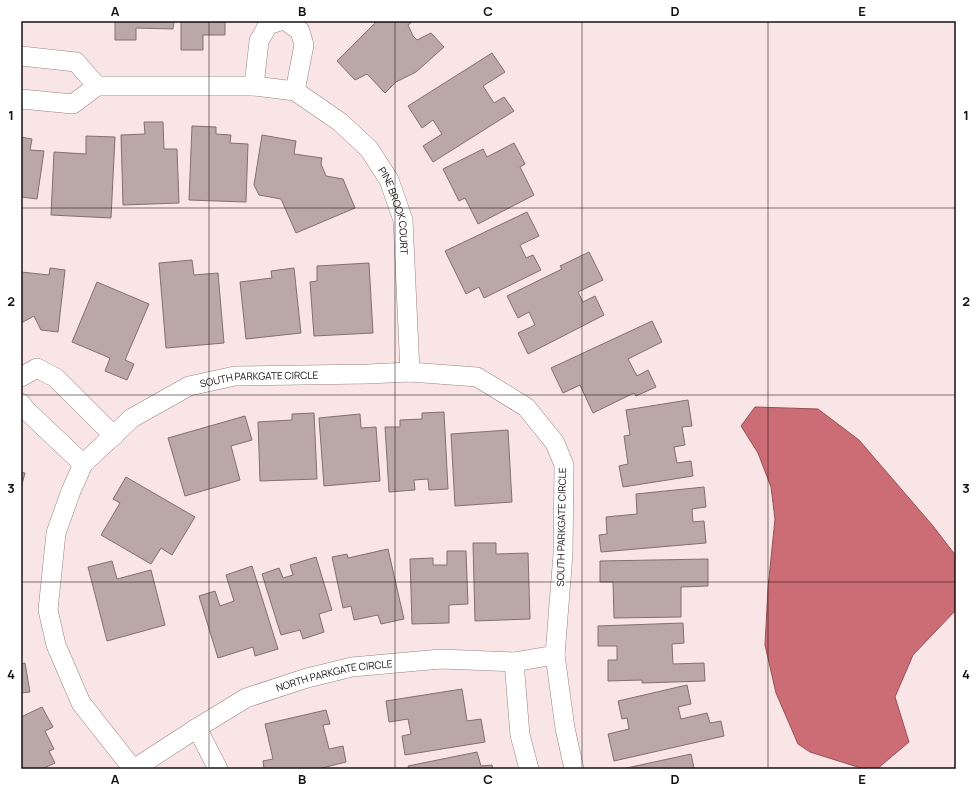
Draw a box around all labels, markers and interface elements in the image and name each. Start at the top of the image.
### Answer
text: A [111,2,120,20]
text: B [298,2,306,20]
text: C [483,2,493,20]
text: D [670,2,680,20]
text: E [858,2,866,20]
text: 1 [8,106,14,124]
text: 1 [963,106,969,124]
street label: PINE BROOK COURT [375,164,412,255]
text: 2 [7,292,15,310]
text: 2 [962,292,970,310]
street label: SOUTH PARKGATE CIRCLE [198,368,319,390]
street label: SOUTH PARKGATE CIRCLE [553,467,569,587]
text: 3 [7,479,15,497]
text: 3 [962,479,970,497]
street label: NORTH PARKGATE CIRCLE [274,656,393,695]
text: 4 [7,665,15,683]
text: 4 [962,665,970,683]
text: A [111,770,120,788]
text: B [298,770,306,788]
text: C [483,770,493,788]
text: D [670,770,680,788]
text: E [858,770,866,788]

